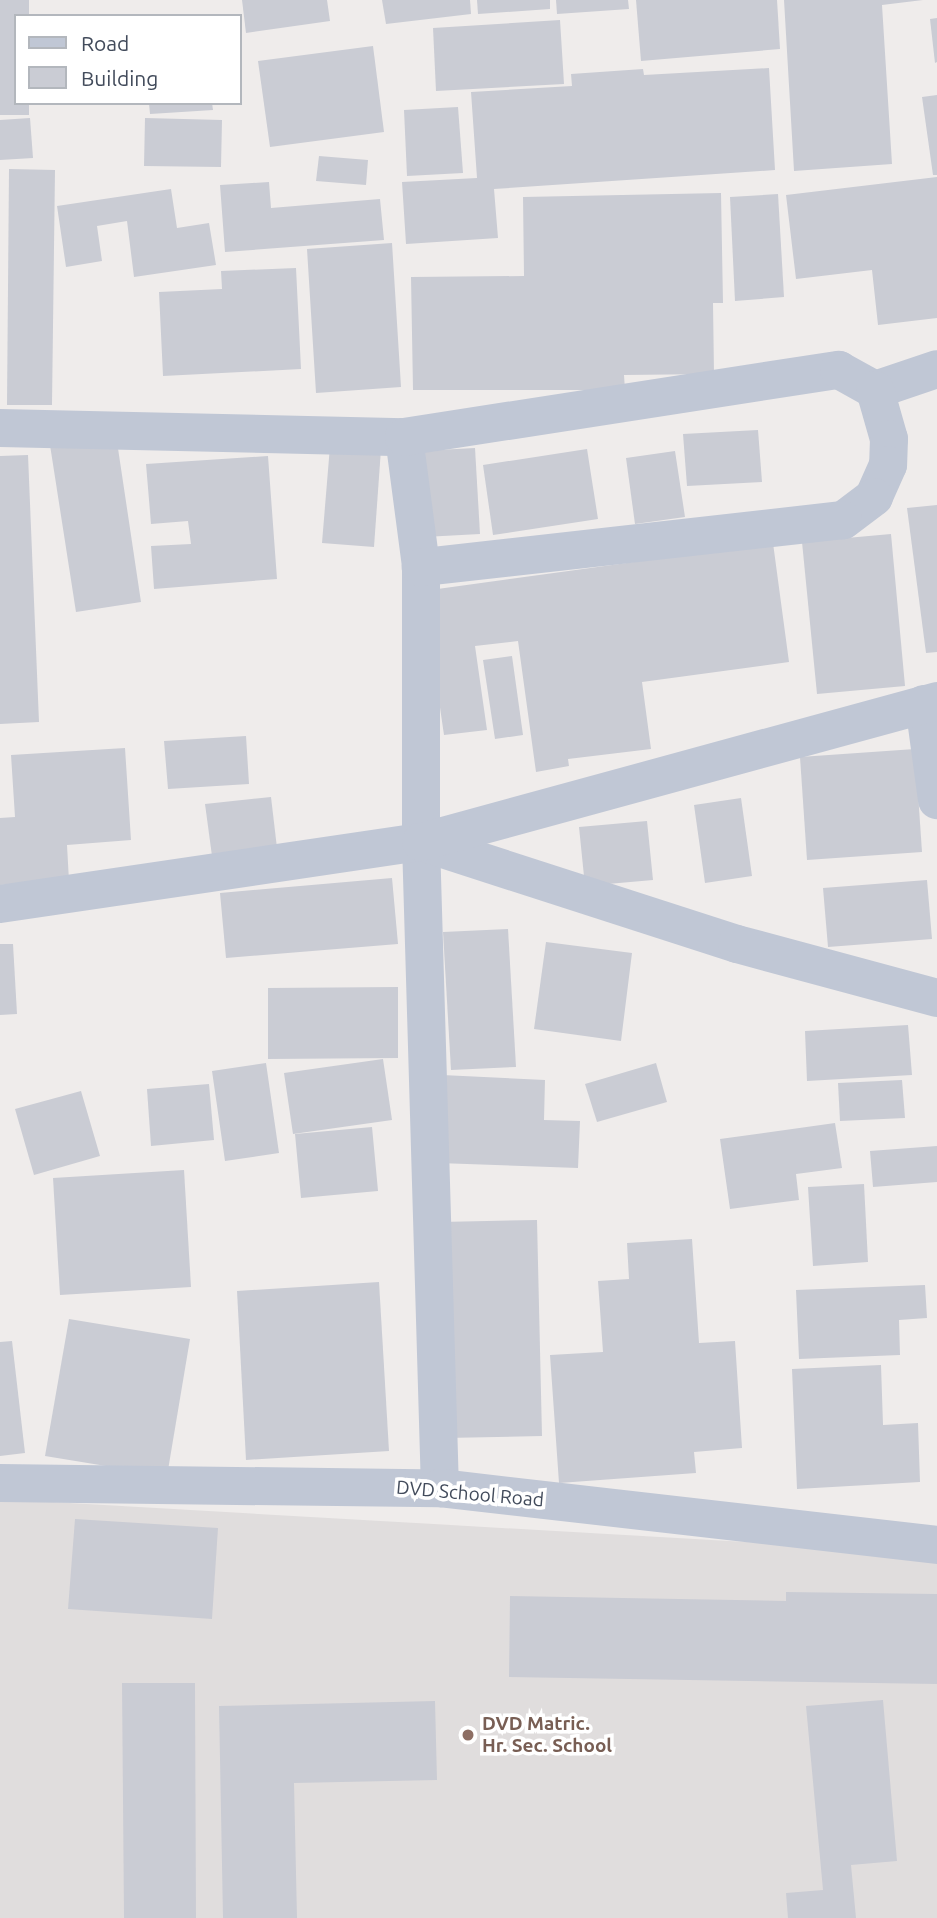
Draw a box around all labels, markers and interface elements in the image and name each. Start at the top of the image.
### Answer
legend [14,14,242,105]
text: Road [81,31,129,55]
text: Building [81,66,158,90]
street label: DVD School Road [395,1476,545,1512]
place label: DVD Matric. Hr. Sec. School [482,1713,612,1757]
marker: DVD Matric. Hr. Sec. School [460,1727,476,1743]

